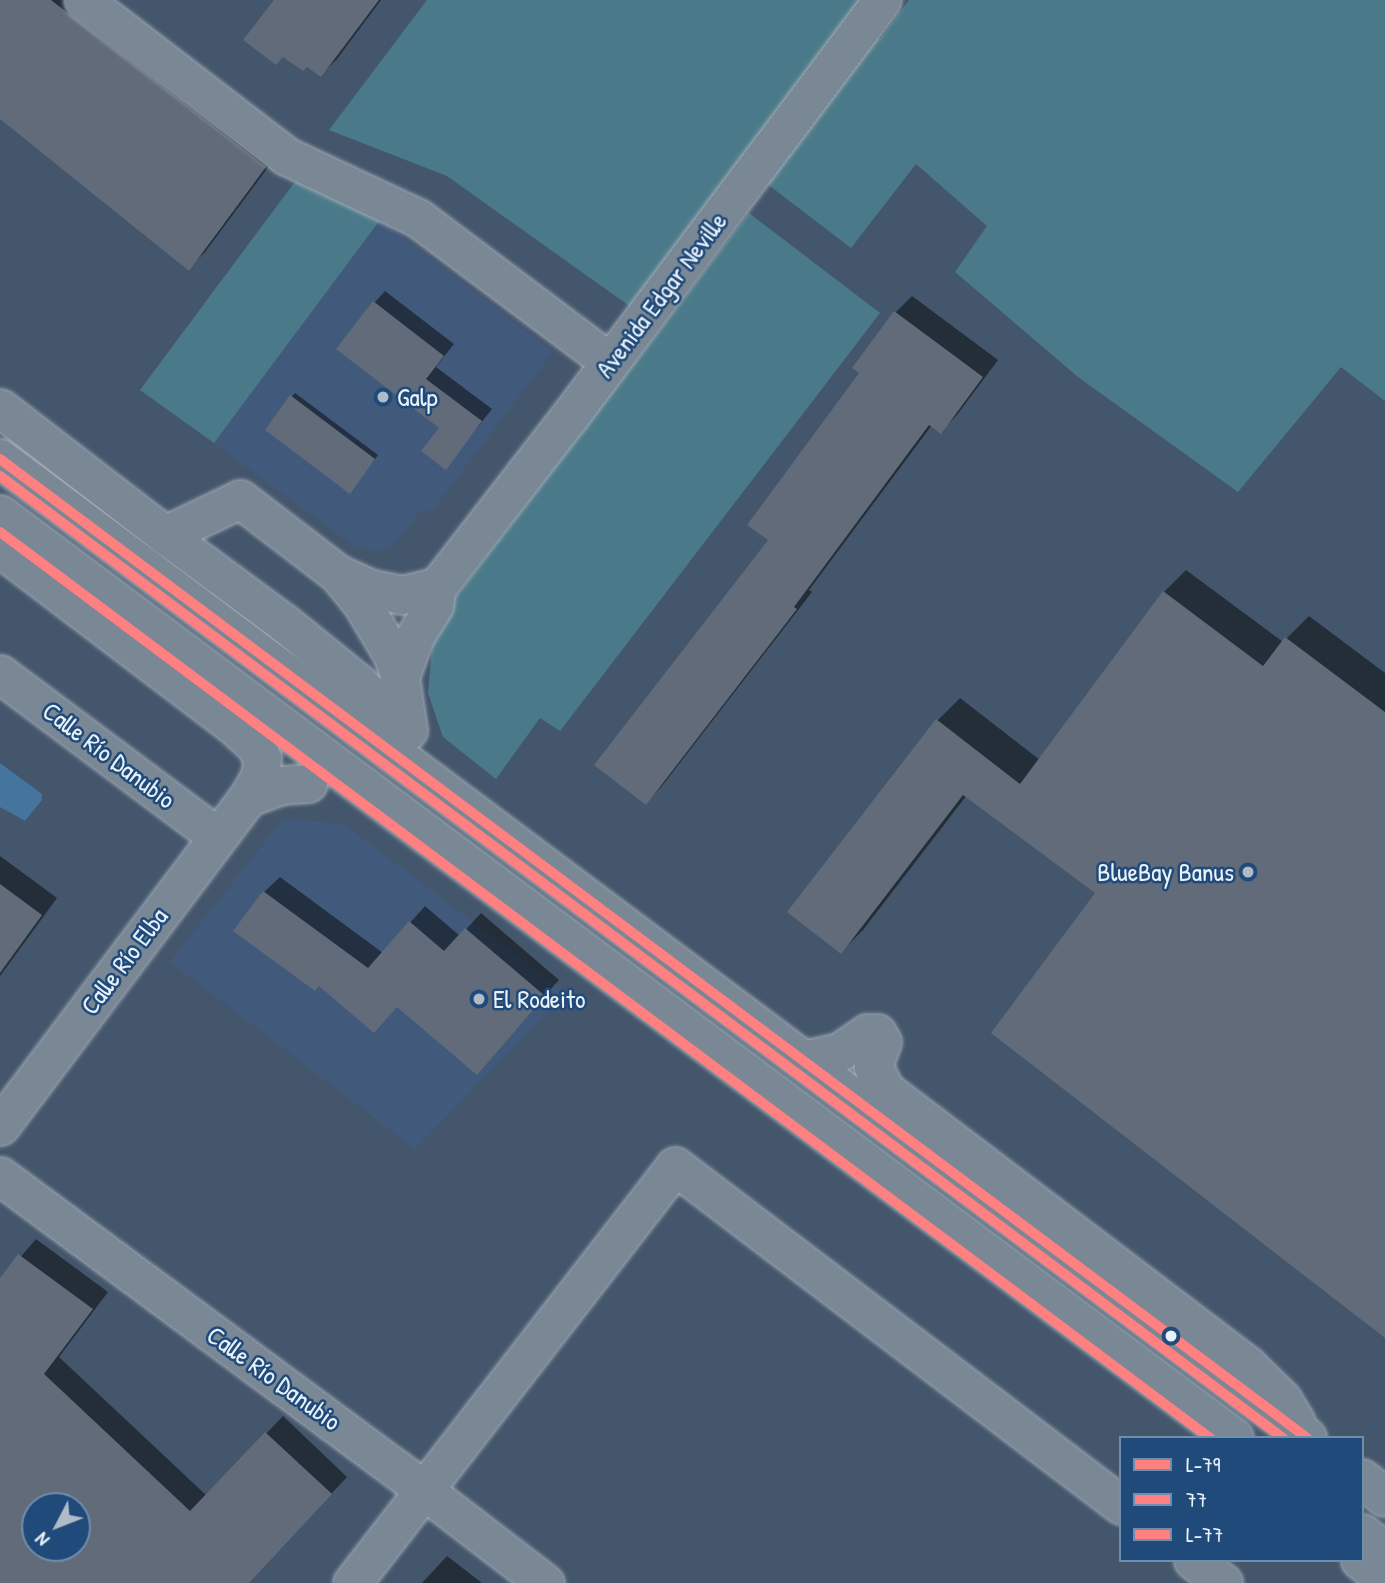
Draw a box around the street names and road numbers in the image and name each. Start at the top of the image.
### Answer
street label: Avenida Edgar Neville [589,206,733,384]
street label: Calle Río Danubio [37,695,181,815]
street label: Calle Río Elba [74,902,174,1020]
street label: Calle Río Danubio [201,1319,347,1437]

